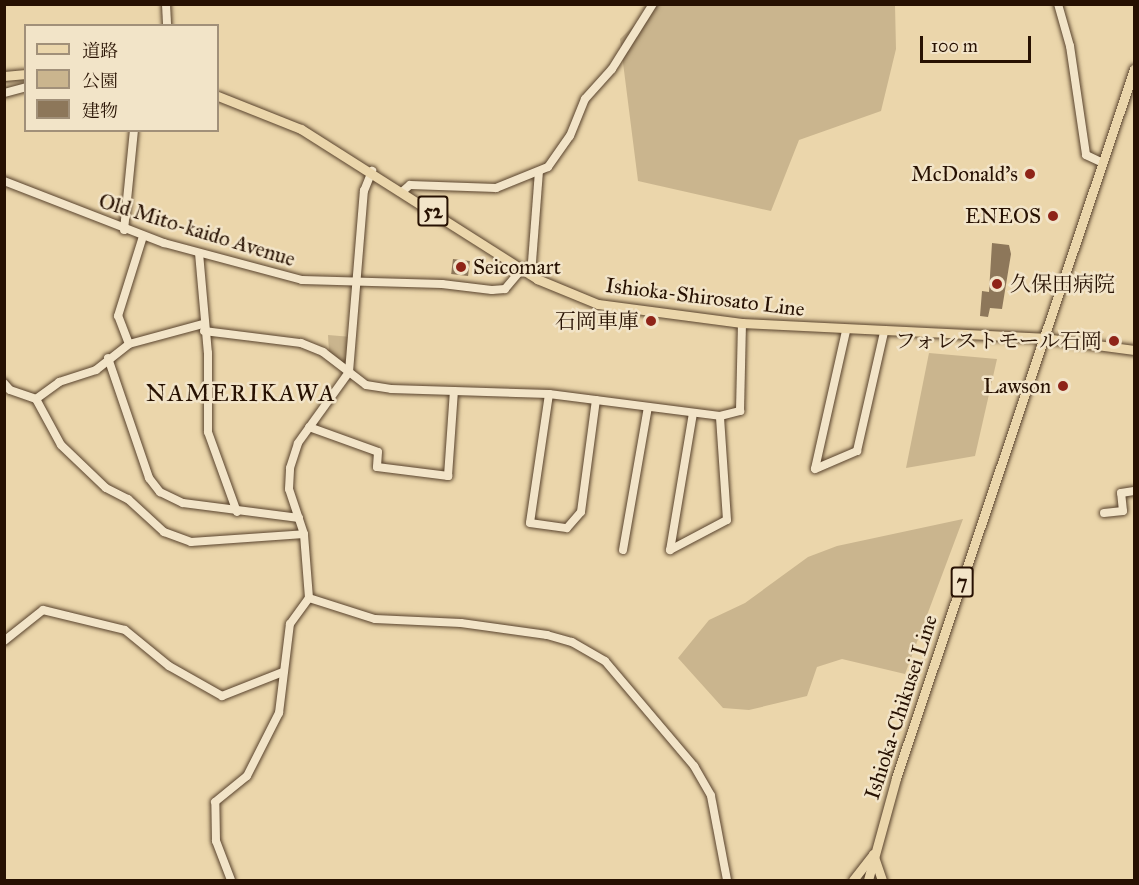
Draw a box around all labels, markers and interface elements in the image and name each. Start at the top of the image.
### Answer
legend [24,24,219,132]
scale bar [923,24,1034,62]
text: 100 m [931,35,978,57]
text: 道路 [82,40,118,62]
text: 公園 [82,70,118,92]
text: 建物 [82,100,118,122]
place label: McDonald's [911,161,1018,187]
marker: McDonald's [1023,167,1037,181]
street label: Old Mito-kaido Avenue [96,188,298,272]
road number: 52 [416,194,450,228]
place label: ENEOS [965,203,1041,229]
marker: ENEOS [1046,209,1060,223]
place label: Seicomart [473,254,561,280]
marker: Seicomart [454,260,468,274]
place label: 久保田病院 [1010,271,1115,297]
street label: Ishioka-Shirosato Line [604,272,806,322]
marker: 久保田病院 [988,275,1006,293]
place label: 石岡車庫 [555,308,639,334]
marker: 石岡車庫 [644,314,658,328]
place label: フォレストモール石岡 [893,328,1102,354]
marker: フォレストモール石岡 [1107,334,1121,348]
place label: Lawson [983,373,1051,399]
marker: Lawson [1056,379,1070,393]
district label: NAMERIKAWA [146,380,336,408]
road number: 7 [950,565,974,599]
street label: Ishioka-Chikusei Line [859,612,943,802]

